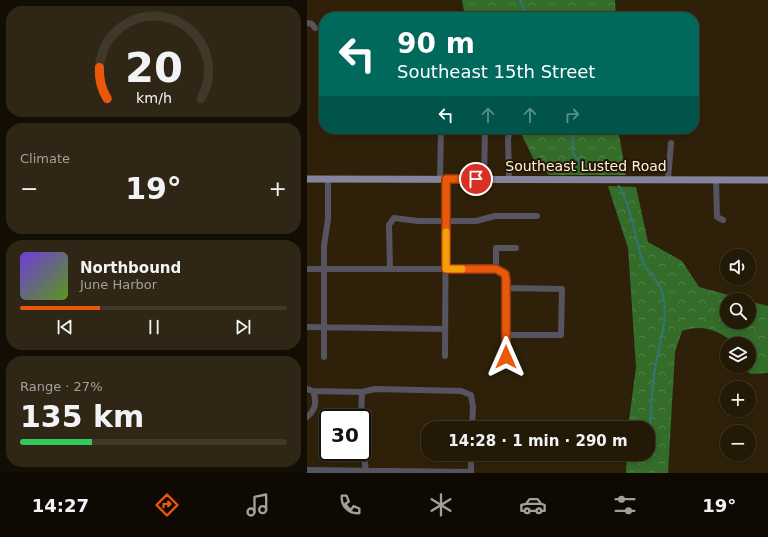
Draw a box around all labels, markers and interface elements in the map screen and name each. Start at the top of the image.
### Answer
text: 90 m [397,27,475,60]
icon: left [331,28,383,80]
text: 20 [125,43,182,92]
text: Southeast 15th Street [397,61,595,82]
text: km/h [135,90,172,106]
icon: left [435,104,457,126]
icon: ahead [477,104,499,126]
icon: ahead [519,104,541,126]
icon: right [561,104,583,126]
text: Climate [20,151,70,166]
street label: Southeast Lusted Road [505,158,667,174]
pin [459,162,493,196]
icon: arrive [465,168,487,190]
text: 19° [125,171,182,206]
text: − [20,176,38,201]
text: + [269,176,287,201]
map controls [720,249,756,461]
button: sound [720,249,756,285]
text: Northbound [80,259,181,277]
text: June Harbor [80,277,157,292]
button: search [720,293,756,329]
icon: previous [54,316,76,338]
icon: pause [143,316,165,338]
icon: next [232,316,254,338]
position arrow [485,336,527,378]
button: layers [720,337,756,373]
text: Range · 27% [20,379,103,394]
button: + [720,381,756,417]
text: 135 km [20,399,144,434]
speed limit sign: 30 [319,409,371,461]
button: − [720,425,756,461]
text: 14:28 · 1 min · 290 m [448,432,628,450]
icon: directions [153,491,181,519]
icon: music [244,491,272,519]
icon: phone [336,491,364,519]
icon: climate [427,491,455,519]
icon: car [519,491,547,519]
icon: filters [611,491,639,519]
text: 14:27 [32,495,89,516]
text: 19° [702,495,736,516]

